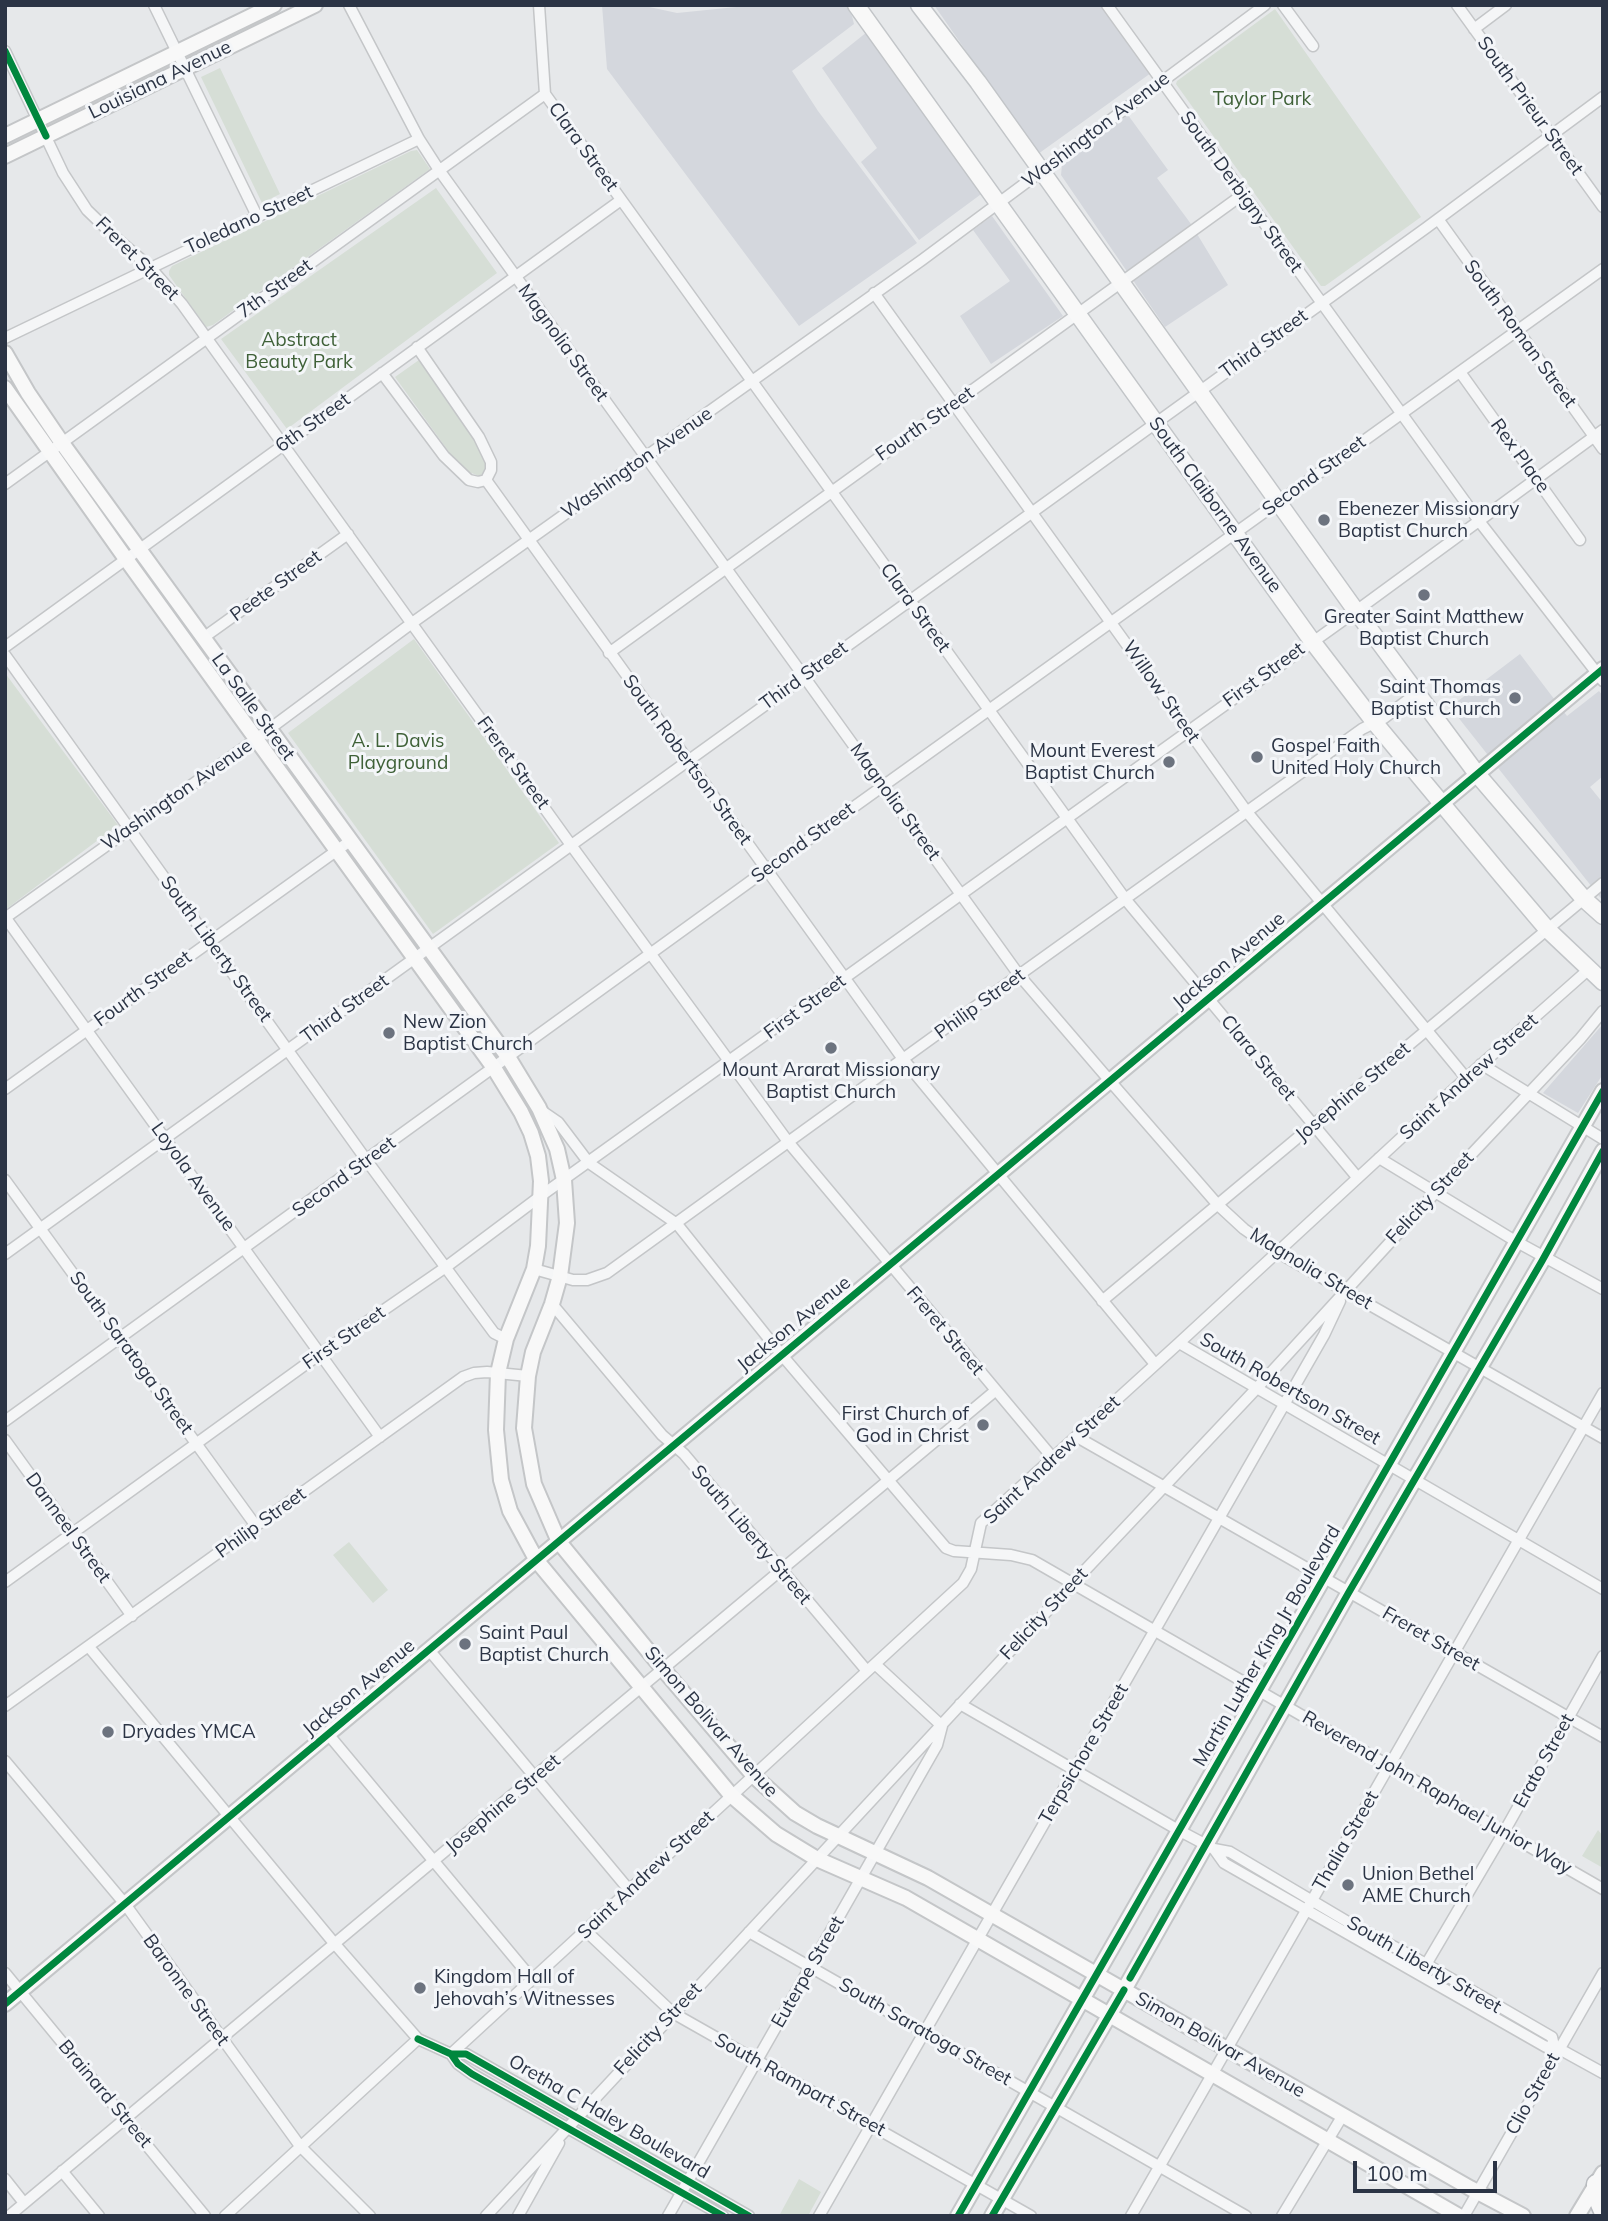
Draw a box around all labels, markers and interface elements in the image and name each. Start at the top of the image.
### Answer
street label: South Prieur Street [1472,32,1588,180]
street label: Louisiana Avenue [85,36,235,124]
street label: Washington Avenue [1018,67,1174,193]
park label: Taylor Park [1213,88,1311,110]
street label: Clara Street [543,98,623,196]
street label: South Derbigny Street [1175,107,1307,277]
street label: Toledano Street [182,181,316,259]
street label: Freret Street [90,212,184,306]
street label: 7th Street [233,254,317,324]
street label: South Roman Street [1459,256,1581,412]
street label: Magnolia Street [513,280,613,406]
street label: Third Street [1216,305,1312,383]
park label: Abstract Beauty Park [245,329,353,373]
street label: Fourth Street [871,382,979,466]
street label: 6th Street [271,388,355,458]
street label: Washington Avenue [557,402,717,524]
street label: South Claiborne Avenue [1144,413,1286,597]
street label: Rex Place [1485,414,1555,498]
street label: Second Street [1258,431,1370,521]
place label: Ebenezer Missionary Baptist Church [1338,498,1519,542]
marker: Ebenezer Missionary Baptist Church [1316,512,1332,528]
street label: Peete Street [226,545,326,627]
street label: Clara Street [875,559,955,657]
marker: Greater Saint Matthew Baptist Church [1416,587,1432,603]
place label: Greater Saint Matthew Baptist Church [1324,606,1524,650]
street label: Third Street [756,637,852,715]
street label: Willow Street [1117,637,1205,747]
street label: First Street [1219,638,1309,712]
street label: La Salle Street [207,649,299,765]
street label: South Robertson Street [618,670,756,850]
place label: Saint Thomas Baptist Church [1371,676,1501,720]
marker: Saint Thomas Baptist Church [1507,690,1523,706]
street label: Freret Street [472,712,554,814]
park label: A. L. Davis Playground [348,730,448,774]
street label: Washington Avenue [97,734,257,856]
place label: Gospel Faith United Holy Church [1271,735,1441,779]
street label: Magnolia Street [845,739,945,865]
place label: Mount Everest Baptist Church [1025,740,1155,784]
marker: Gospel Faith United Holy Church [1249,749,1265,765]
marker: Mount Everest Baptist Church [1161,754,1177,770]
street label: Second Street [747,798,859,888]
street label: South Liberty Street [155,872,277,1026]
street label: Jackson Avenue [1168,908,1290,1014]
street label: Fourth Street [90,946,196,1032]
street label: Philip Street [930,964,1030,1044]
street label: Third Street [297,970,393,1048]
street label: First Street [760,970,850,1044]
street label: Saint Andrew Street [1395,1009,1543,1145]
place label: New Zion Baptist Church [403,1011,533,1055]
street label: Clara Street [1216,1011,1300,1105]
marker: New Zion Baptist Church [381,1025,397,1041]
street label: Josephine Street [1291,1037,1415,1147]
marker: Mount Ararat Missionary Baptist Church [823,1040,839,1056]
place label: Mount Ararat Missionary Baptist Church [722,1059,940,1103]
street label: Loyola Avenue [146,1118,240,1236]
street label: Second Street [288,1132,400,1222]
street label: Felicity Street [1381,1147,1479,1249]
street label: Magnolia Street [1246,1223,1376,1315]
street label: South Saratoga Street [64,1267,198,1439]
street label: Jackson Avenue [733,1271,855,1377]
street label: Freret Street [901,1282,989,1380]
street label: First Street [298,1301,390,1375]
street label: South Robertson Street [1196,1328,1384,1450]
street label: Saint Andrew Street [979,1391,1125,1529]
place label: First Church of God in Christ [842,1403,969,1447]
marker: First Church of God in Christ [975,1417,991,1433]
street label: South Liberty Street [686,1461,816,1609]
street label: Danneel Street [20,1468,116,1588]
street label: Philip Street [211,1483,311,1563]
street label: Martin Luther King Jr Boulevard [1188,1521,1346,1771]
street label: Felicity Street [995,1563,1093,1665]
street label: Freret Street [1378,1602,1484,1676]
place label: Saint Paul Baptist Church [479,1622,609,1666]
street label: Jackson Avenue [298,1635,420,1741]
marker: Saint Paul Baptist Church [457,1636,473,1652]
street label: Simon Bolivar Avenue [639,1642,783,1802]
street label: Terpsichore Street [1034,1680,1134,1828]
street label: Reverend John Raphael Junior Way [1298,1706,1576,1880]
street label: Erato Street [1509,1710,1579,1812]
place label: Dryades YMCA [122,1721,256,1743]
marker: Dryades YMCA [100,1724,116,1740]
street label: Josephine Street [441,1749,565,1859]
street label: Thalia Street [1308,1787,1384,1895]
street label: Saint Andrew Street [573,1806,719,1944]
place label: Union Bethel AME Church [1362,1863,1474,1907]
marker: Union Bethel AME Church [1340,1877,1356,1893]
street label: South Liberty Street [1343,1911,1505,2019]
street label: Euterpe Street [767,1912,849,2032]
street label: Baronne Street [138,1930,234,2050]
place label: Kingdom Hall of Jehovah’s Witnesses [434,1966,615,2010]
street label: South Saratoga Street [835,1973,1015,2091]
street label: Felicity Street [609,1978,707,2080]
marker: Kingdom Hall of Jehovah’s Witnesses [412,1980,428,1996]
street label: Simon Bolivar Avenue [1131,1987,1309,2103]
street label: South Rampart Street [711,2029,889,2141]
street label: Brainard Street [53,2035,157,2153]
street label: Clio Street [1501,2049,1565,2139]
street label: Oretha C Haley Boulevard [504,2050,714,2184]
scale bar [1356,2148,1500,2192]
text: 100 m [1366,2160,1428,2186]

